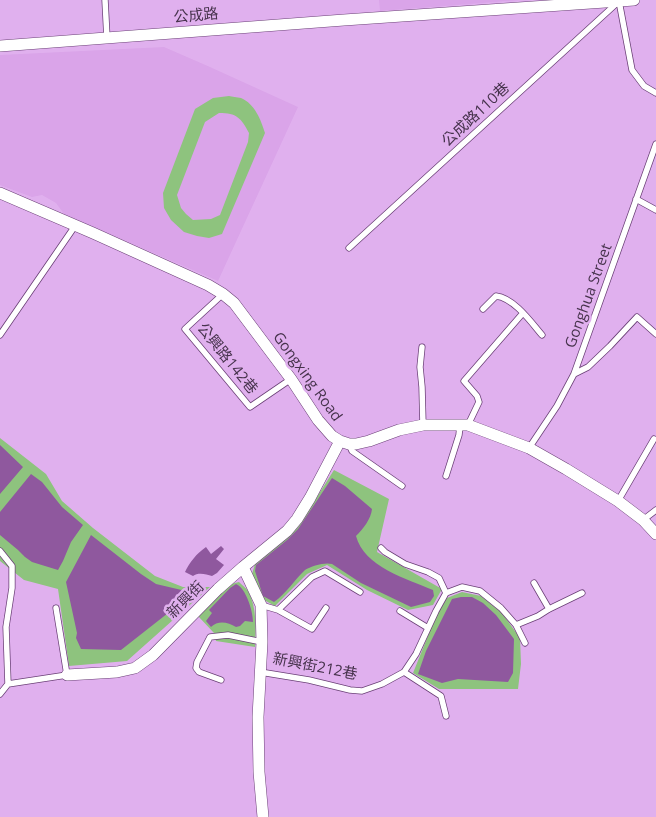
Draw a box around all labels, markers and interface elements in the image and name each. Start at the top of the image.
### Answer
street label: 公成路 [173,5,219,27]
street label: 公成路110巷 [439,79,513,151]
street label: Gonghua Street [562,241,616,351]
street label: 公興路142巷 [193,320,261,398]
street label: Gongxing Road [269,329,345,425]
street label: 新興街 [164,578,208,622]
street label: 新興街212巷 [271,650,359,684]

